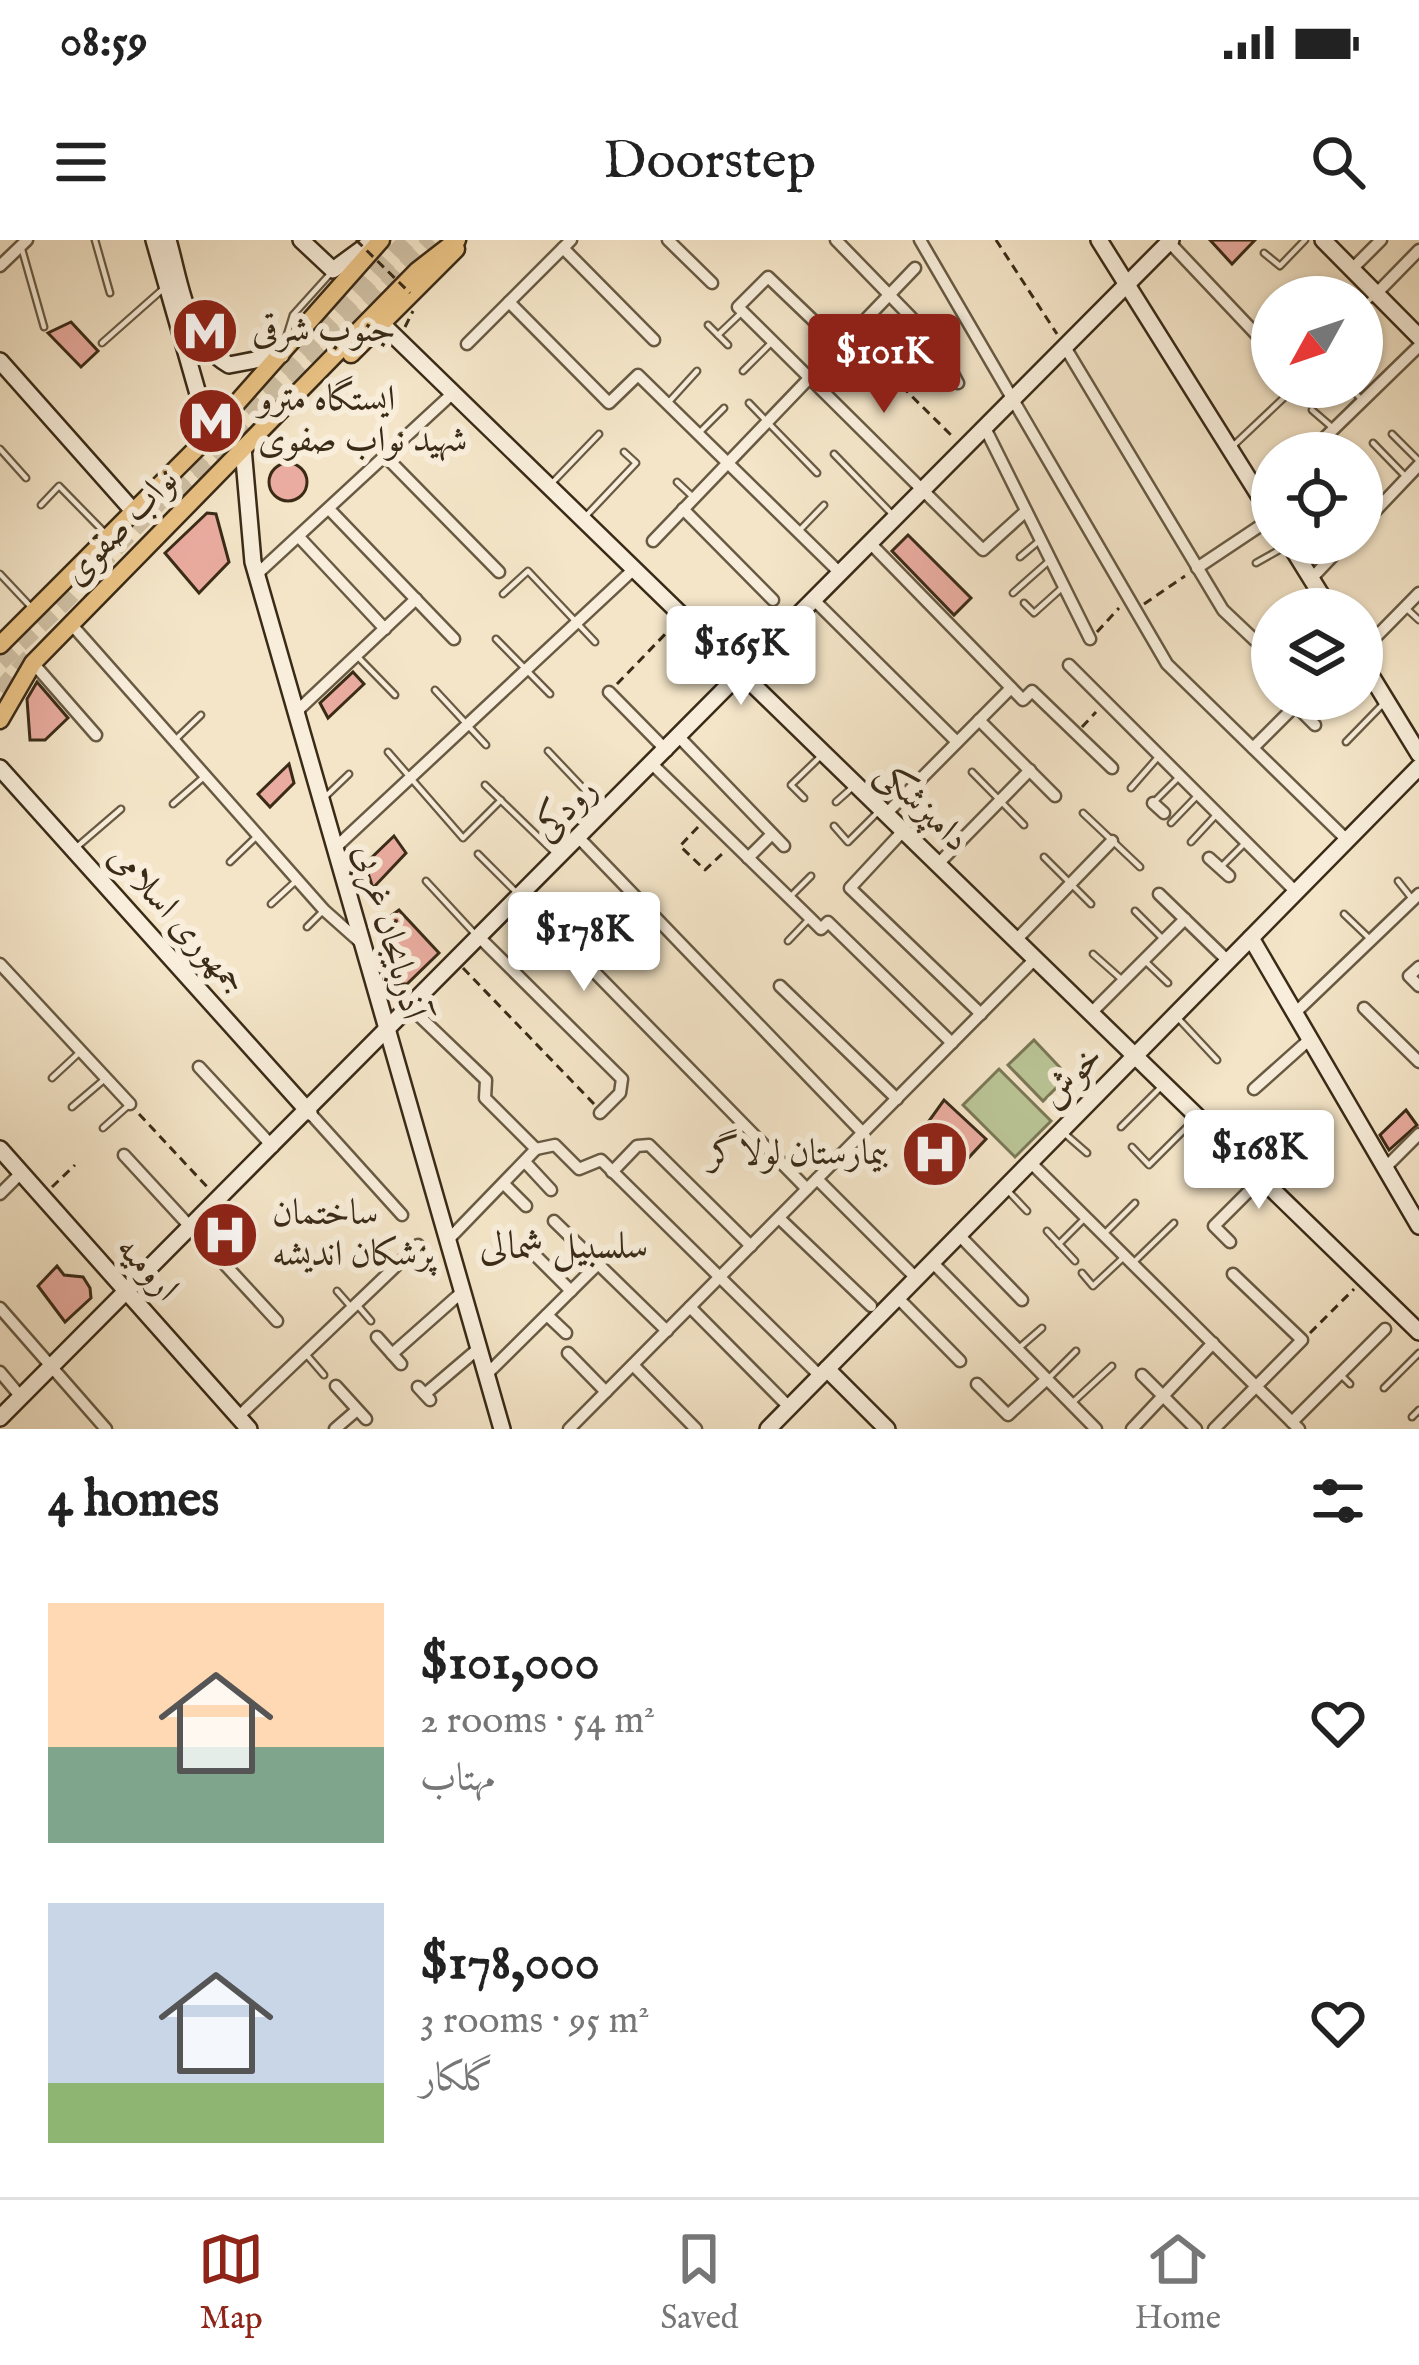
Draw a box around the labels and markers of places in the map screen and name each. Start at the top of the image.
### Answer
metro station icon: جنوب شرقی [170,296,240,366]
place label: جنوب شرقی [252,308,396,354]
pin: $101K [800,314,968,416]
place label: ایستگاه مترو شهید نواب صفوی [254,375,467,464]
metro station icon: ایستگاه مترو شهید نواب صفوی [176,386,246,456]
pin: $165K [657,606,825,708]
pin: $178K [500,892,668,994]
pin: $168K [1175,1110,1343,1212]
hospital icon: بیمارستان لولاگر [900,1119,970,1189]
place label: بیمارستان لولاگر [705,1129,888,1177]
place label: ساختمان پزشکان اندیشه [272,1191,438,1278]
hospital icon: ساختمان پزشکان اندیشه [190,1200,260,1270]

